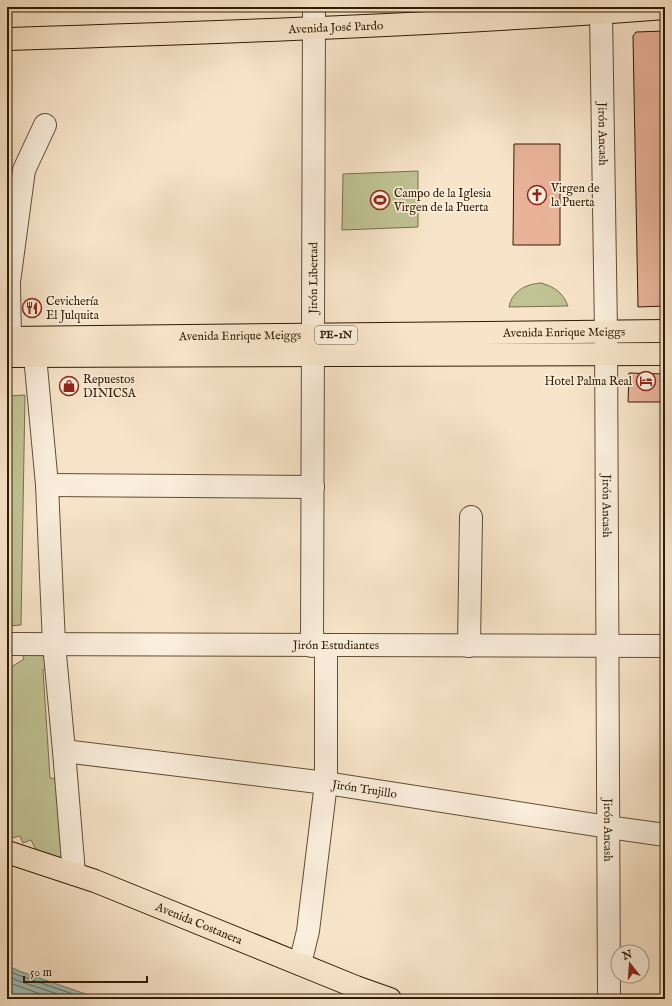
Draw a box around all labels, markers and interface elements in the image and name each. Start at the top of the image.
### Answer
street label: Avenida José Pardo [287,18,384,37]
street label: Jirón Ancash [594,100,611,166]
place label: Virgen de la Puerta [550,181,600,210]
church icon: Virgen de la Puerta [526,184,548,206]
place label: Campo de la Iglesia Virgen de la Puerta [393,186,492,215]
sports icon: Campo de la Iglesia Virgen de la Puerta [369,189,391,211]
street label: Jirón Libertad [306,242,322,316]
place label: Cevichería El Julquita [46,294,100,324]
restaurant icon: Cevichería El Julquita [21,297,43,319]
street label: Avenida Enrique Meiggs [502,324,625,341]
road number: PE-1N [315,326,357,344]
street label: Avenida Enrique Meiggs [178,327,301,344]
hotel icon: Hotel Palma Real [635,370,657,392]
place label: Repuestos DINICSA [83,372,137,401]
place label: Hotel Palma Real [544,374,633,389]
shop icon: Repuestos DINICSA [58,375,80,397]
street label: Jirón Ancash [598,472,614,538]
street label: Jirón Estudiantes [291,637,379,653]
street label: Jirón Trujillo [329,776,399,802]
street label: Jirón Ancash [600,796,616,862]
street label: Avenida Costanera [152,899,246,948]
north arrow [610,944,650,984]
text: N [620,947,634,964]
scale bar [24,958,147,984]
text: 50 m [30,965,52,980]

